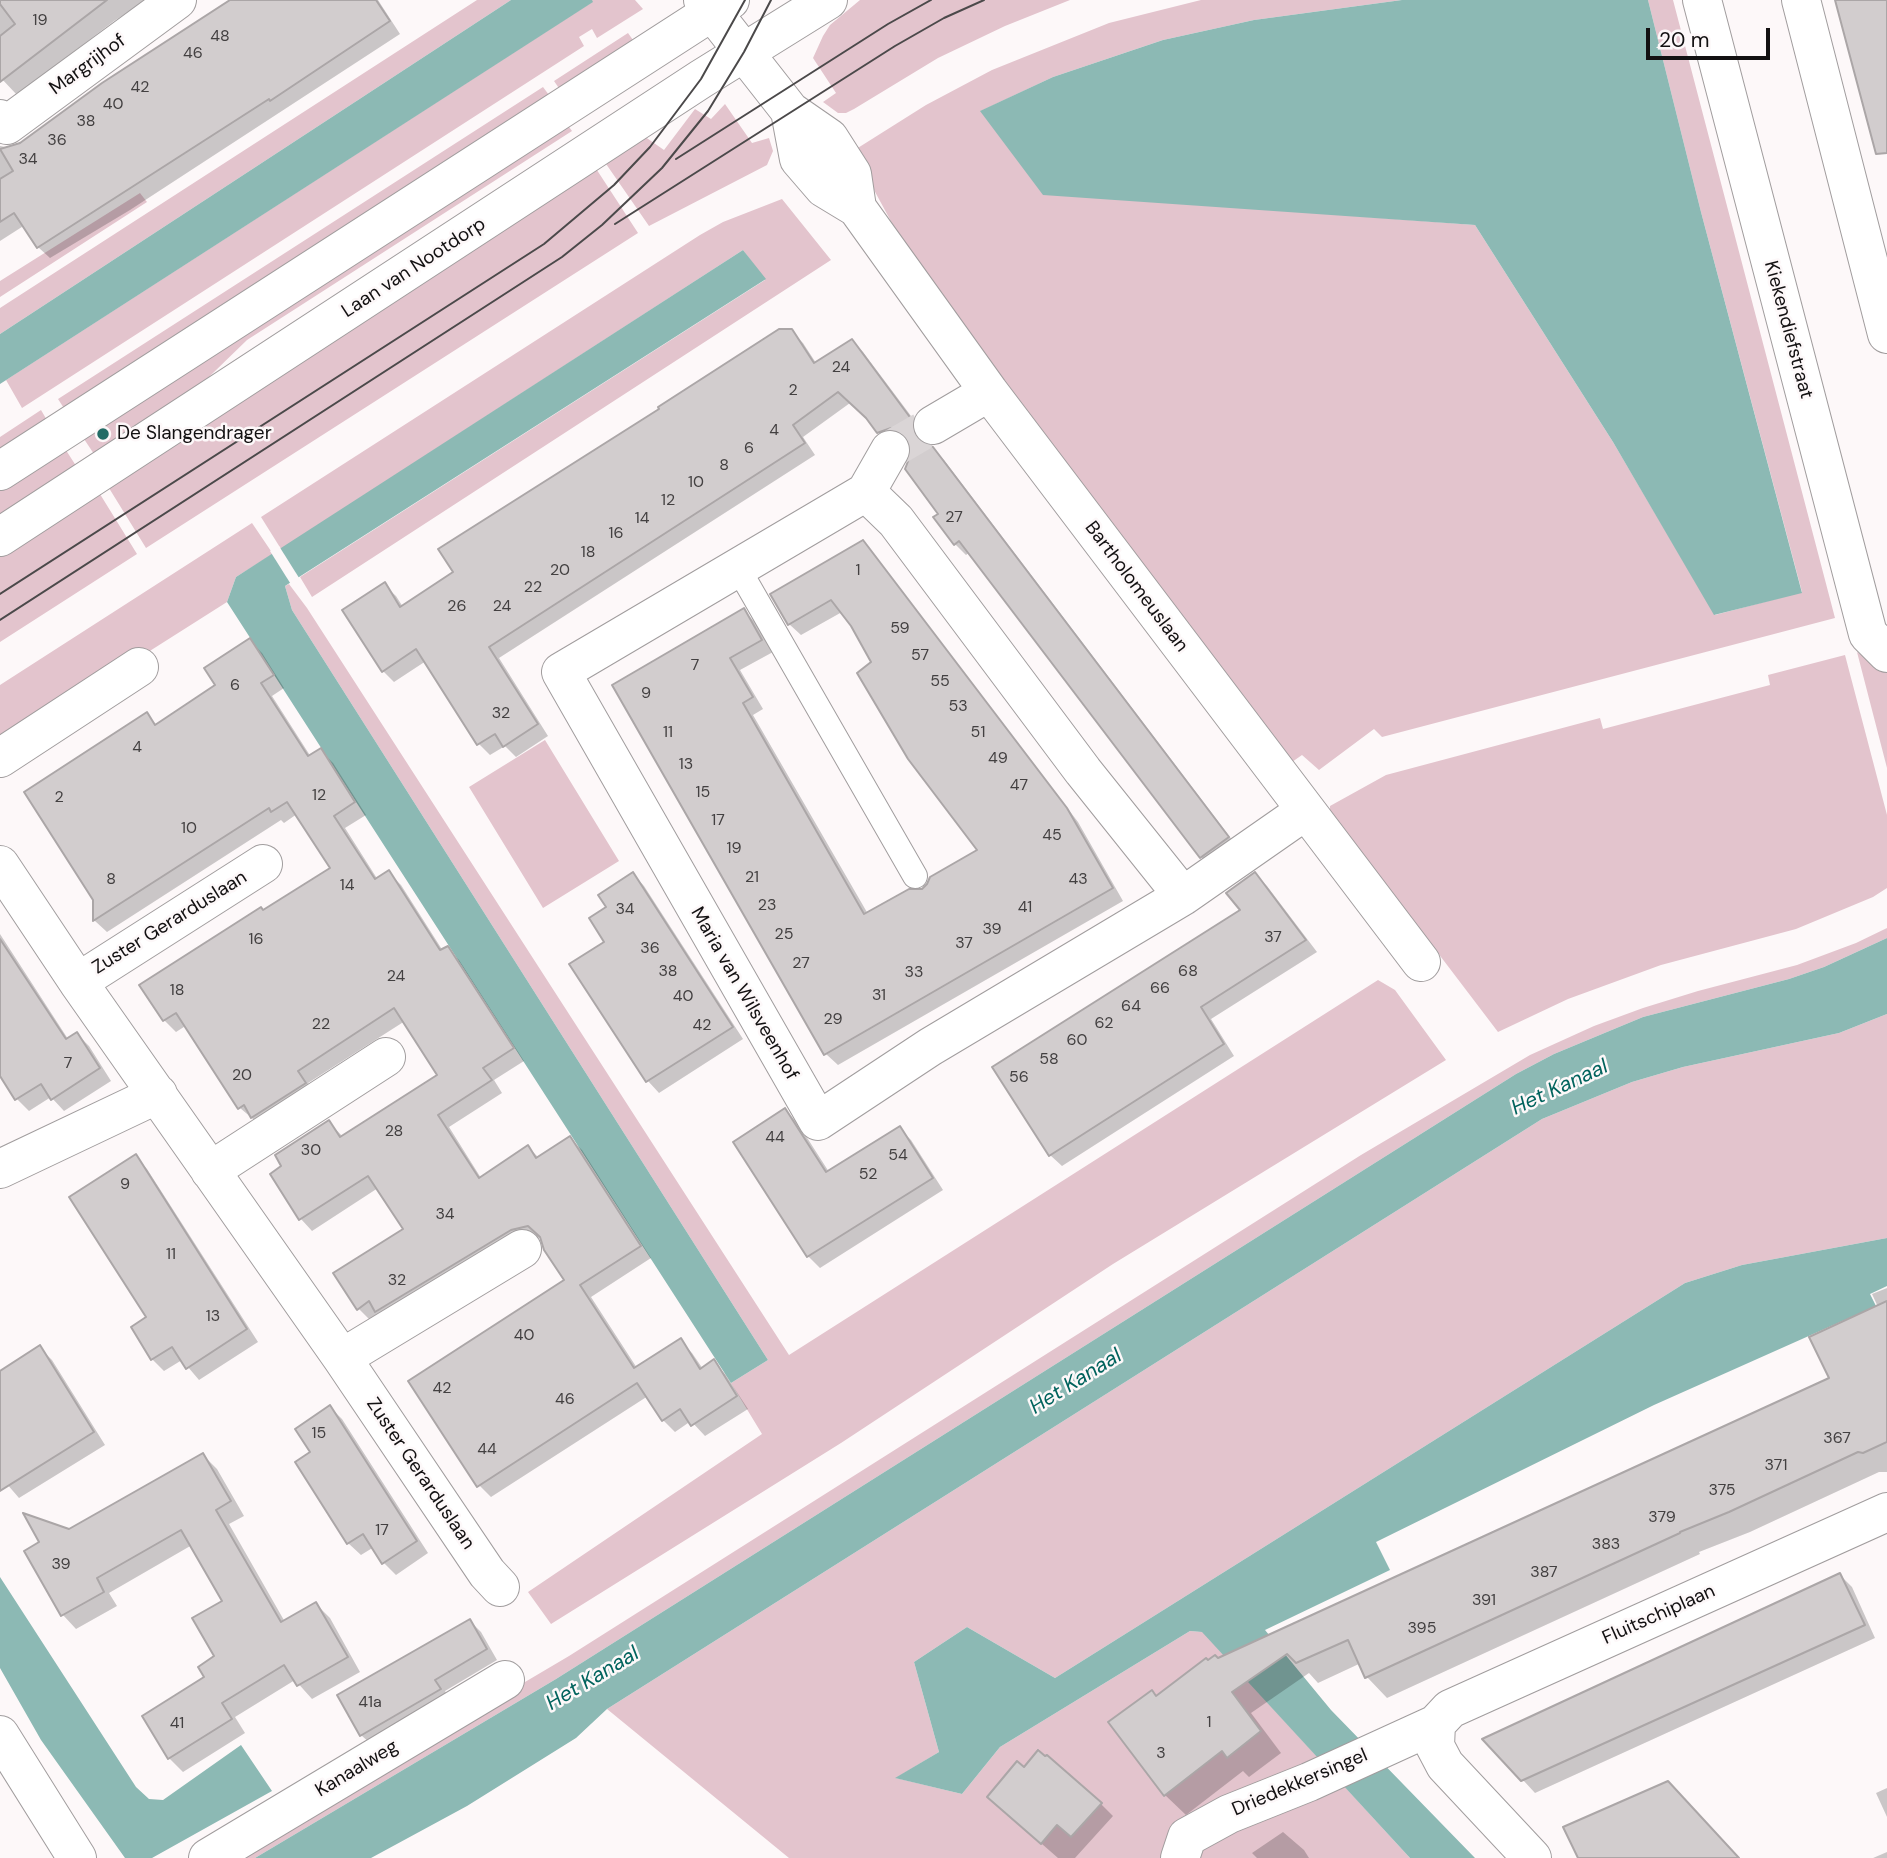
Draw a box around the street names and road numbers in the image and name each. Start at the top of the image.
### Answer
street label: Margrijhof [45,30,131,100]
street label: Laan van Nootdorp [338,213,490,323]
street label: Kiekendiefstraat [1759,259,1817,401]
street label: Bartholomeuslaan [1079,517,1193,657]
street label: Zuster Gerarduslaan [89,866,251,980]
street label: Maria van Wilsveenhof [685,903,803,1085]
street label: Zuster Gerarduslaan [361,1394,479,1554]
street label: Fluitschiplaan [1599,1580,1719,1650]
street label: Kanaalweg [312,1735,402,1803]
street label: Driedekkersingel [1229,1744,1371,1822]

